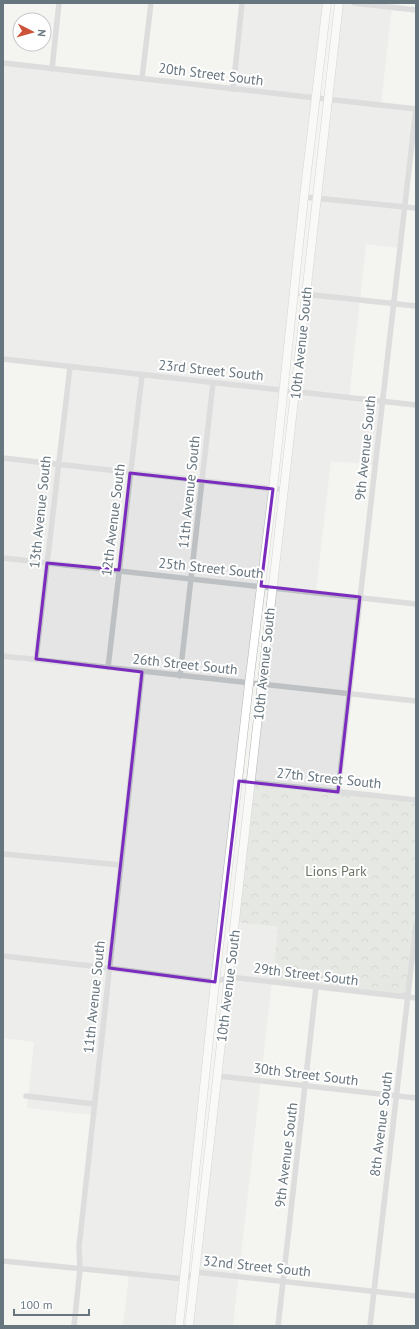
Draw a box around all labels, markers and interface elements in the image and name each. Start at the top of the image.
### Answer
north arrow [12,12,52,52]
text: N [35,29,49,37]
street label: 20th Street South [157,59,265,89]
street label: 10th Avenue South [286,286,316,400]
street label: 23rd Street South [158,356,264,384]
street label: 9th Avenue South [351,395,379,501]
street label: 11th Avenue South [174,435,204,549]
street label: 13th Avenue South [25,455,55,569]
street label: 12th Avenue South [97,463,129,577]
street label: 25th Street South [157,554,265,582]
street label: 10th Avenue South [249,607,279,721]
street label: 26th Street South [131,650,239,678]
street label: 27th Street South [276,764,382,792]
park label: Lions Park [305,862,367,880]
street label: 10th Avenue South [212,929,244,1043]
street label: 11th Avenue South [79,940,109,1054]
street label: 29th Street South [252,959,360,989]
street label: 30th Street South [252,1059,360,1089]
street label: 8th Avenue South [366,1070,396,1178]
street label: 9th Avenue South [271,1101,301,1209]
street label: 32nd Street South [202,1251,312,1281]
scale bar [14,1291,89,1317]
text: 100 m [20,1297,53,1312]

